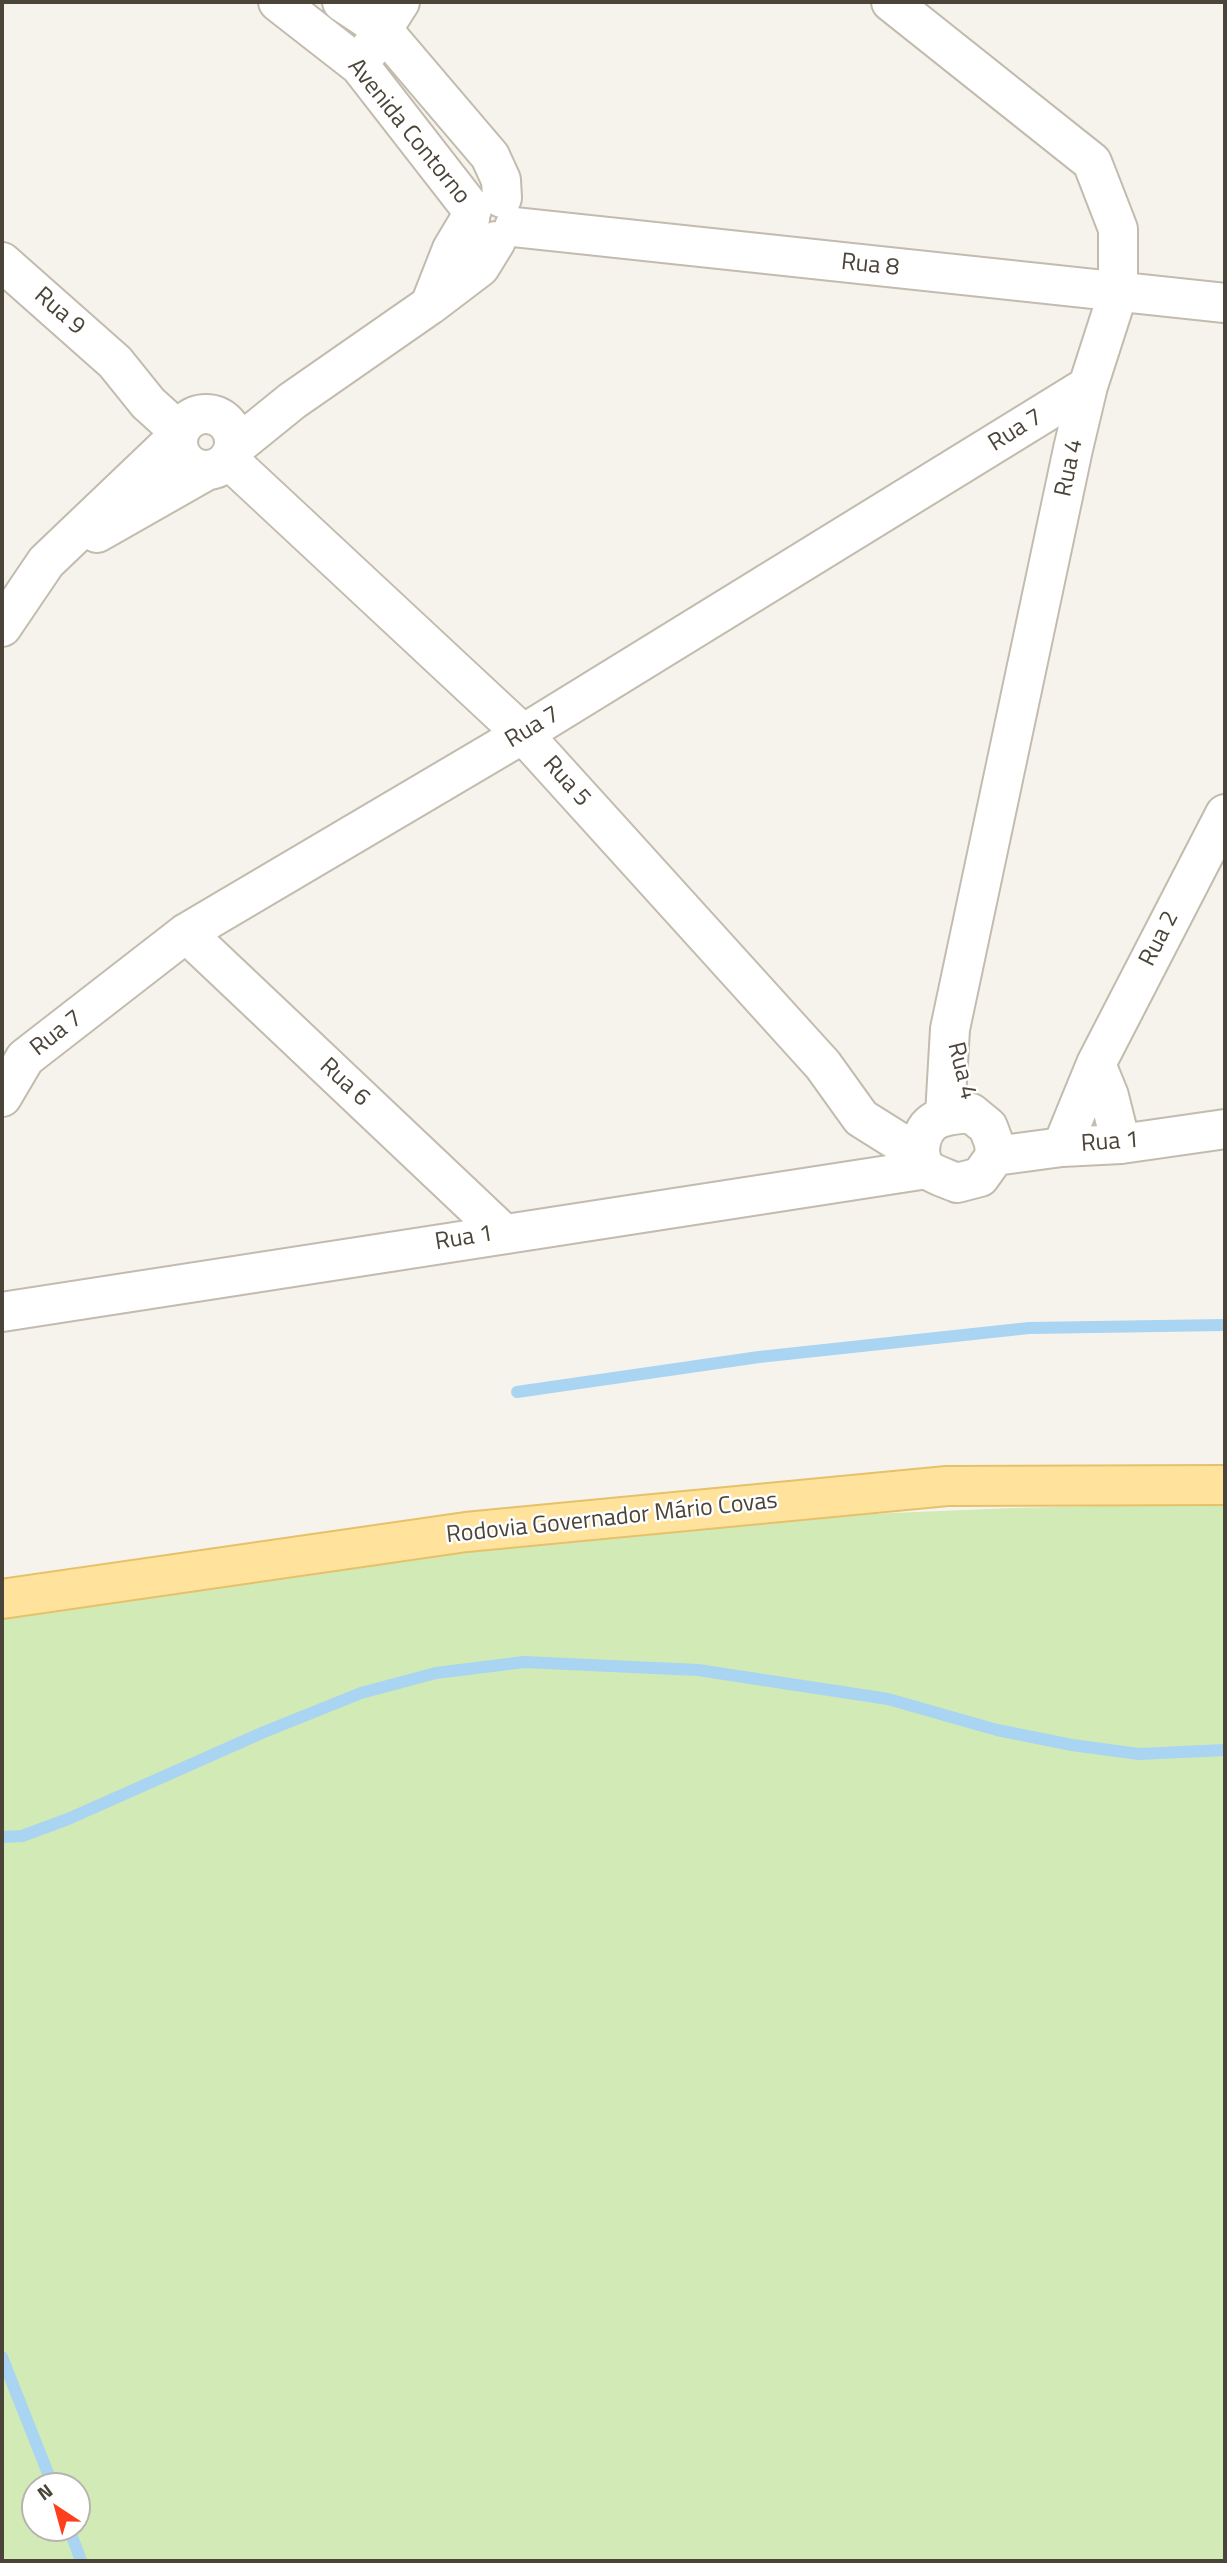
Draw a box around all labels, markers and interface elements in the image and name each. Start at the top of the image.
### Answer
street label: Avenida Contorno [341,53,475,211]
street label: Rua 8 [840,249,900,283]
street label: Rua 9 [28,282,90,342]
street label: Rua 7 [984,403,1048,459]
street label: Rua 4 [1050,437,1090,499]
street label: Rua 7 [501,701,565,755]
street label: Rua 5 [536,751,596,813]
street label: Rua 2 [1134,907,1186,971]
street label: Rua 7 [25,1005,89,1063]
street label: Rua 4 [940,1039,982,1103]
street label: Rua 6 [313,1053,375,1113]
street label: Rua 1 [1080,1127,1140,1159]
street label: Rua 1 [433,1220,495,1258]
street label: Rodovia Governador Mário Covas [445,1487,779,1551]
north arrow [21,2472,91,2542]
text: N [31,2476,58,2507]

